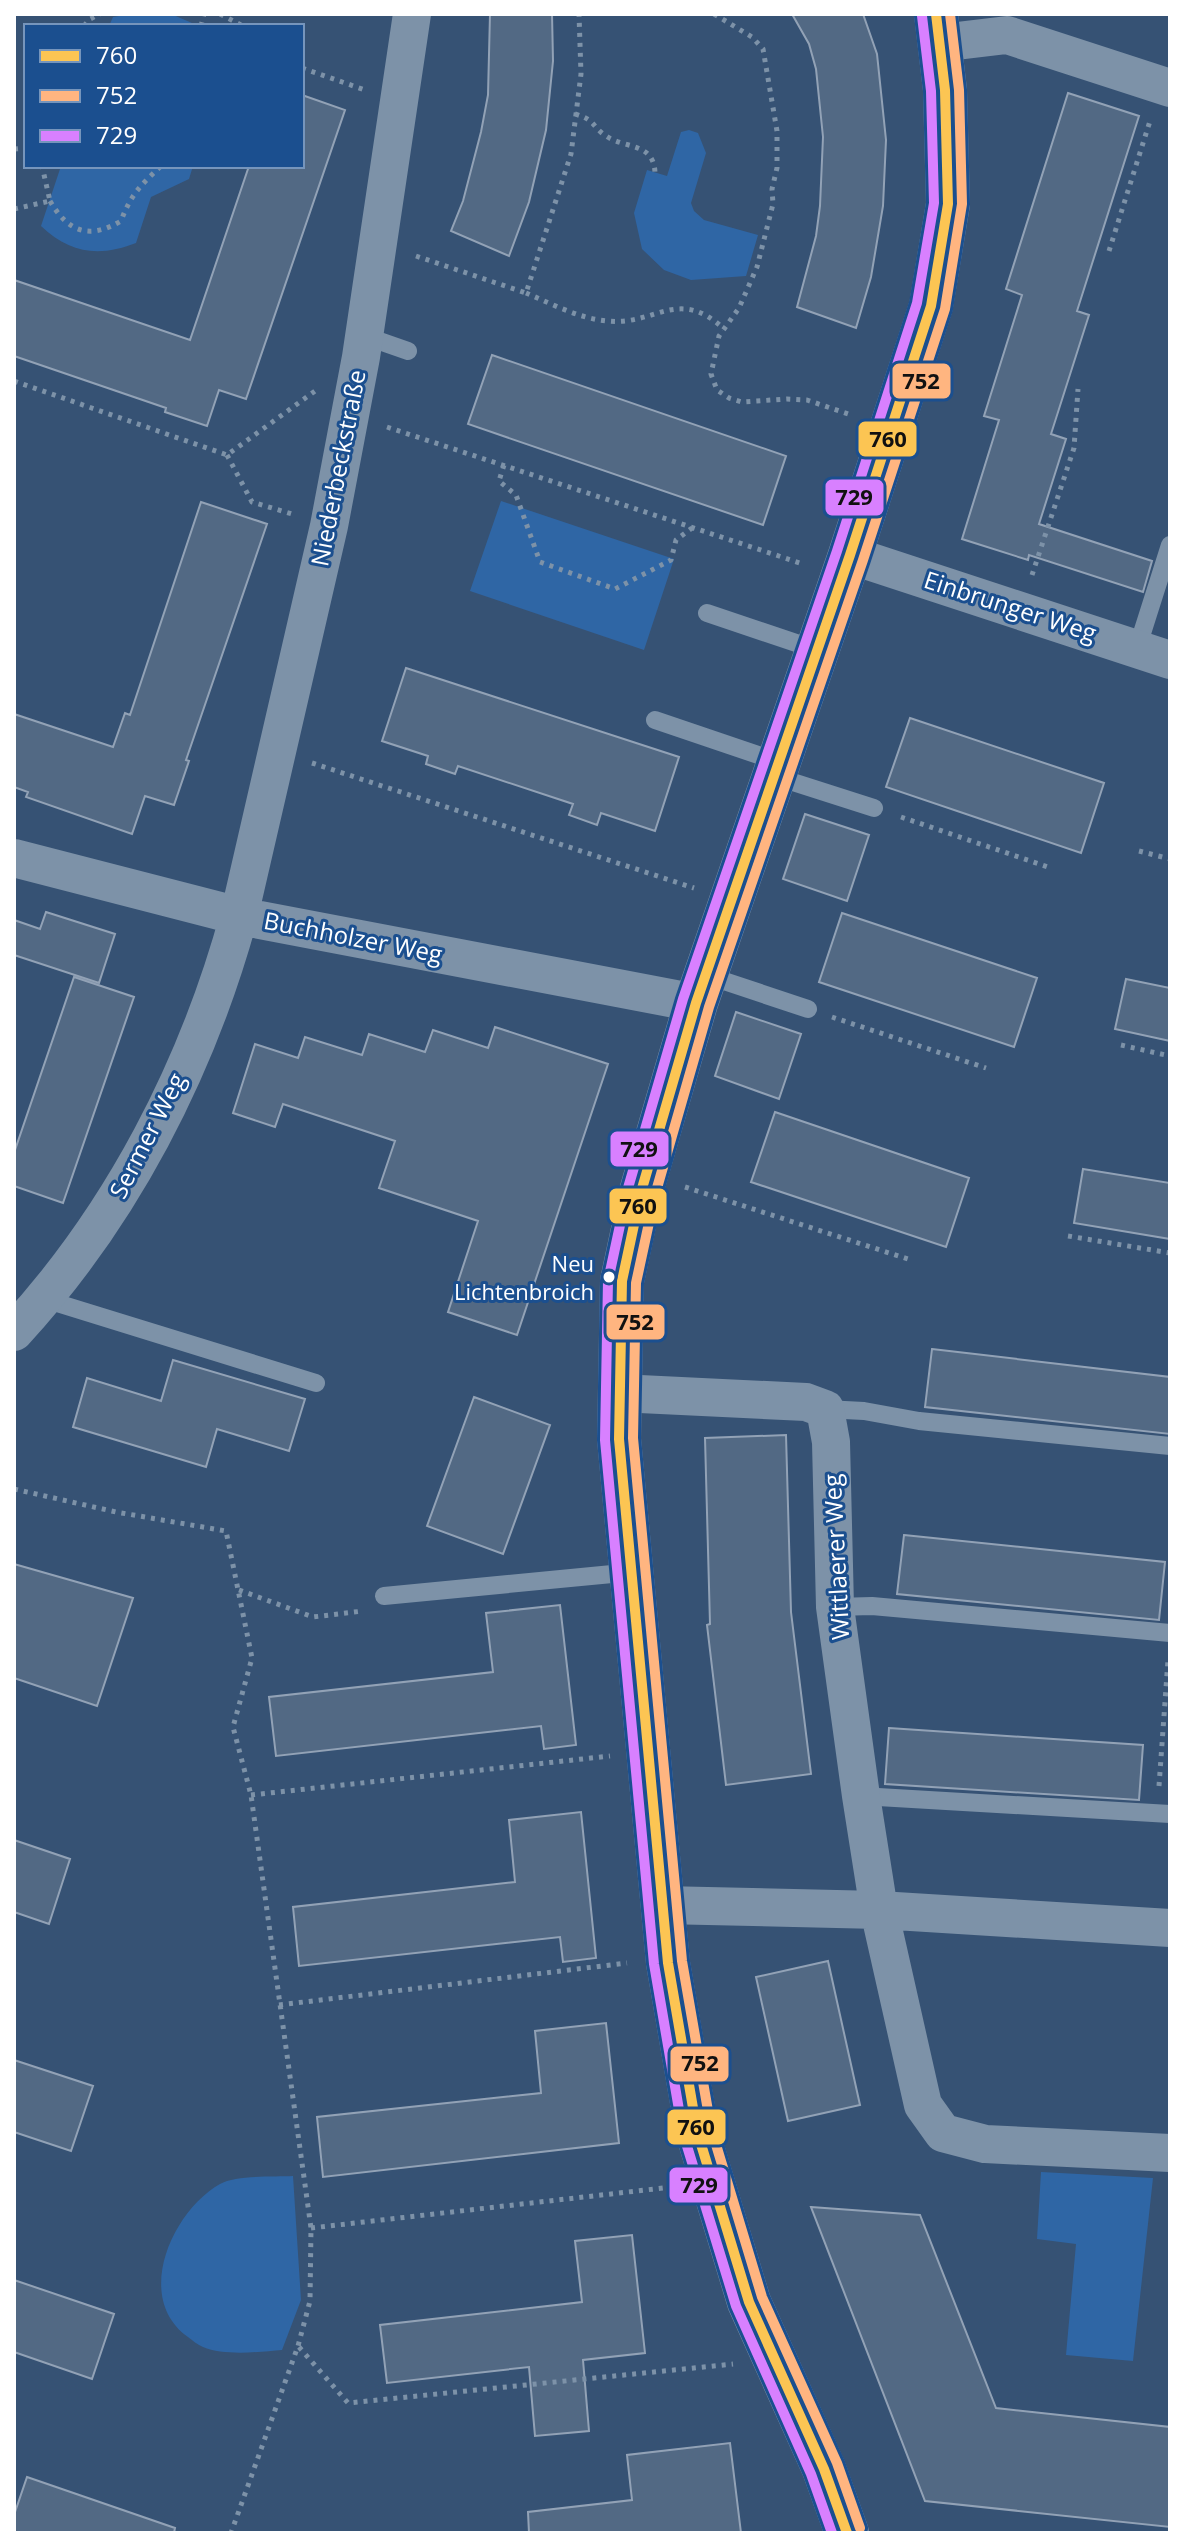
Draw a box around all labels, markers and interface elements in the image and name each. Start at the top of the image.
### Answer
legend [24,24,304,168]
text: 760 [96,38,137,71]
text: 752 [96,78,137,111]
text: 729 [96,118,137,151]
line badge: 752 [891,362,952,400]
text: 752 [902,365,940,395]
street label: Niederbeckstraße [302,367,373,569]
line badge: 760 [857,420,918,458]
text: 760 [869,423,907,453]
line badge: 729 [824,478,885,517]
text: 729 [835,481,873,511]
street label: Einbrunger Weg [920,562,1101,649]
street label: Buchholzer Weg [261,903,445,970]
street label: Sermer Weg [101,1067,192,1204]
line badge: 729 [609,1130,670,1168]
text: 729 [620,1133,658,1163]
line badge: 760 [608,1187,668,1225]
text: 760 [619,1190,657,1220]
place label: Neu Lichtenbroich [454,1248,594,1306]
marker: Neu Lichtenbroich [601,1269,617,1285]
line badge: 752 [605,1303,666,1341]
text: 752 [616,1306,654,1336]
street label: Wittlaerer Weg [815,1473,856,1641]
line badge: 752 [669,2045,730,2083]
text: 752 [681,2047,719,2077]
line badge: 760 [666,2108,727,2146]
text: 760 [677,2111,715,2141]
line badge: 729 [668,2166,729,2204]
text: 729 [680,2169,718,2199]

